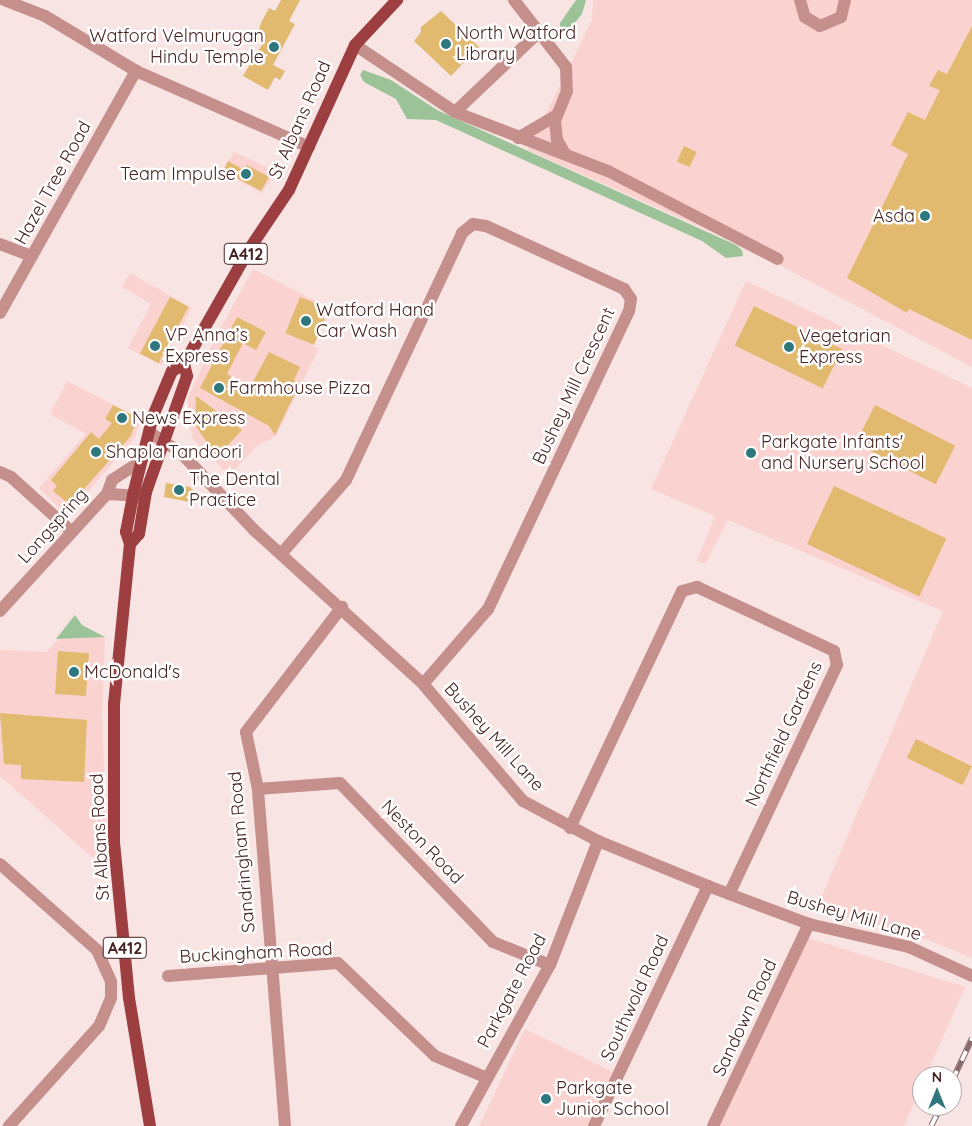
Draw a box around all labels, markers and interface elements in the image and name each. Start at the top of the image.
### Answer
place label: North Watford Library [456,23,576,66]
place label: Watford Velmurugan Hindu Temple [89,26,264,68]
marker: North Watford Library [440,38,452,50]
marker: Watford Velmurugan Hindu Temple [268,41,280,53]
street label: St Albans Road [264,58,336,182]
street label: Hazel Tree Road [10,118,96,248]
place label: Team Impulse [120,163,236,185]
marker: Team Impulse [240,168,252,180]
place label: Asda [873,205,915,227]
marker: Asda [919,210,931,222]
road number: A412 [224,240,268,268]
place label: Watford Hand Car Wash [316,300,434,342]
street label: Bushey Mill Crescent [528,304,620,468]
marker: Watford Hand Car Wash [300,315,312,327]
place label: VP Anna’s Express [165,325,248,368]
place label: Vegetarian Express [799,326,891,368]
marker: VP Anna’s Express [149,340,161,352]
marker: Vegetarian Express [783,341,795,353]
place label: Farmhouse Pizza [229,377,371,399]
marker: Farmhouse Pizza [213,382,225,394]
place label: News Express [132,407,246,429]
marker: News Express [116,412,128,424]
place label: Parkgate Infants' and Nursery School [761,432,925,474]
place label: Shapla Tandoori [106,441,242,463]
marker: Shapla Tandoori [90,446,102,458]
marker: Parkgate Infants' and Nursery School [745,447,757,459]
place label: The Dental Practice [189,469,280,512]
street label: Longspring [14,484,92,568]
marker: The Dental Practice [173,484,185,496]
street label: Northfield Gardens [741,658,827,810]
place label: McDonald's [84,661,180,683]
marker: McDonald's [68,666,80,678]
street label: Bushey Mill Lane [440,678,548,796]
street label: Sandringham Road [224,770,260,934]
street label: St Albans Road [86,773,114,901]
street label: Neston Road [377,795,467,889]
street label: Bushey Mill Lane [784,886,924,946]
street label: Parkgate Road [473,930,551,1052]
street label: Southwold Road [596,932,674,1064]
road number: A412 [102,934,148,961]
street label: Buckingham Road [179,938,333,968]
street label: Sandown Road [708,956,782,1080]
north arrow [912,1066,962,1116]
text: N [932,1068,942,1086]
place label: Parkgate Junior School [556,1078,669,1120]
marker: Parkgate Junior School [540,1093,552,1105]

